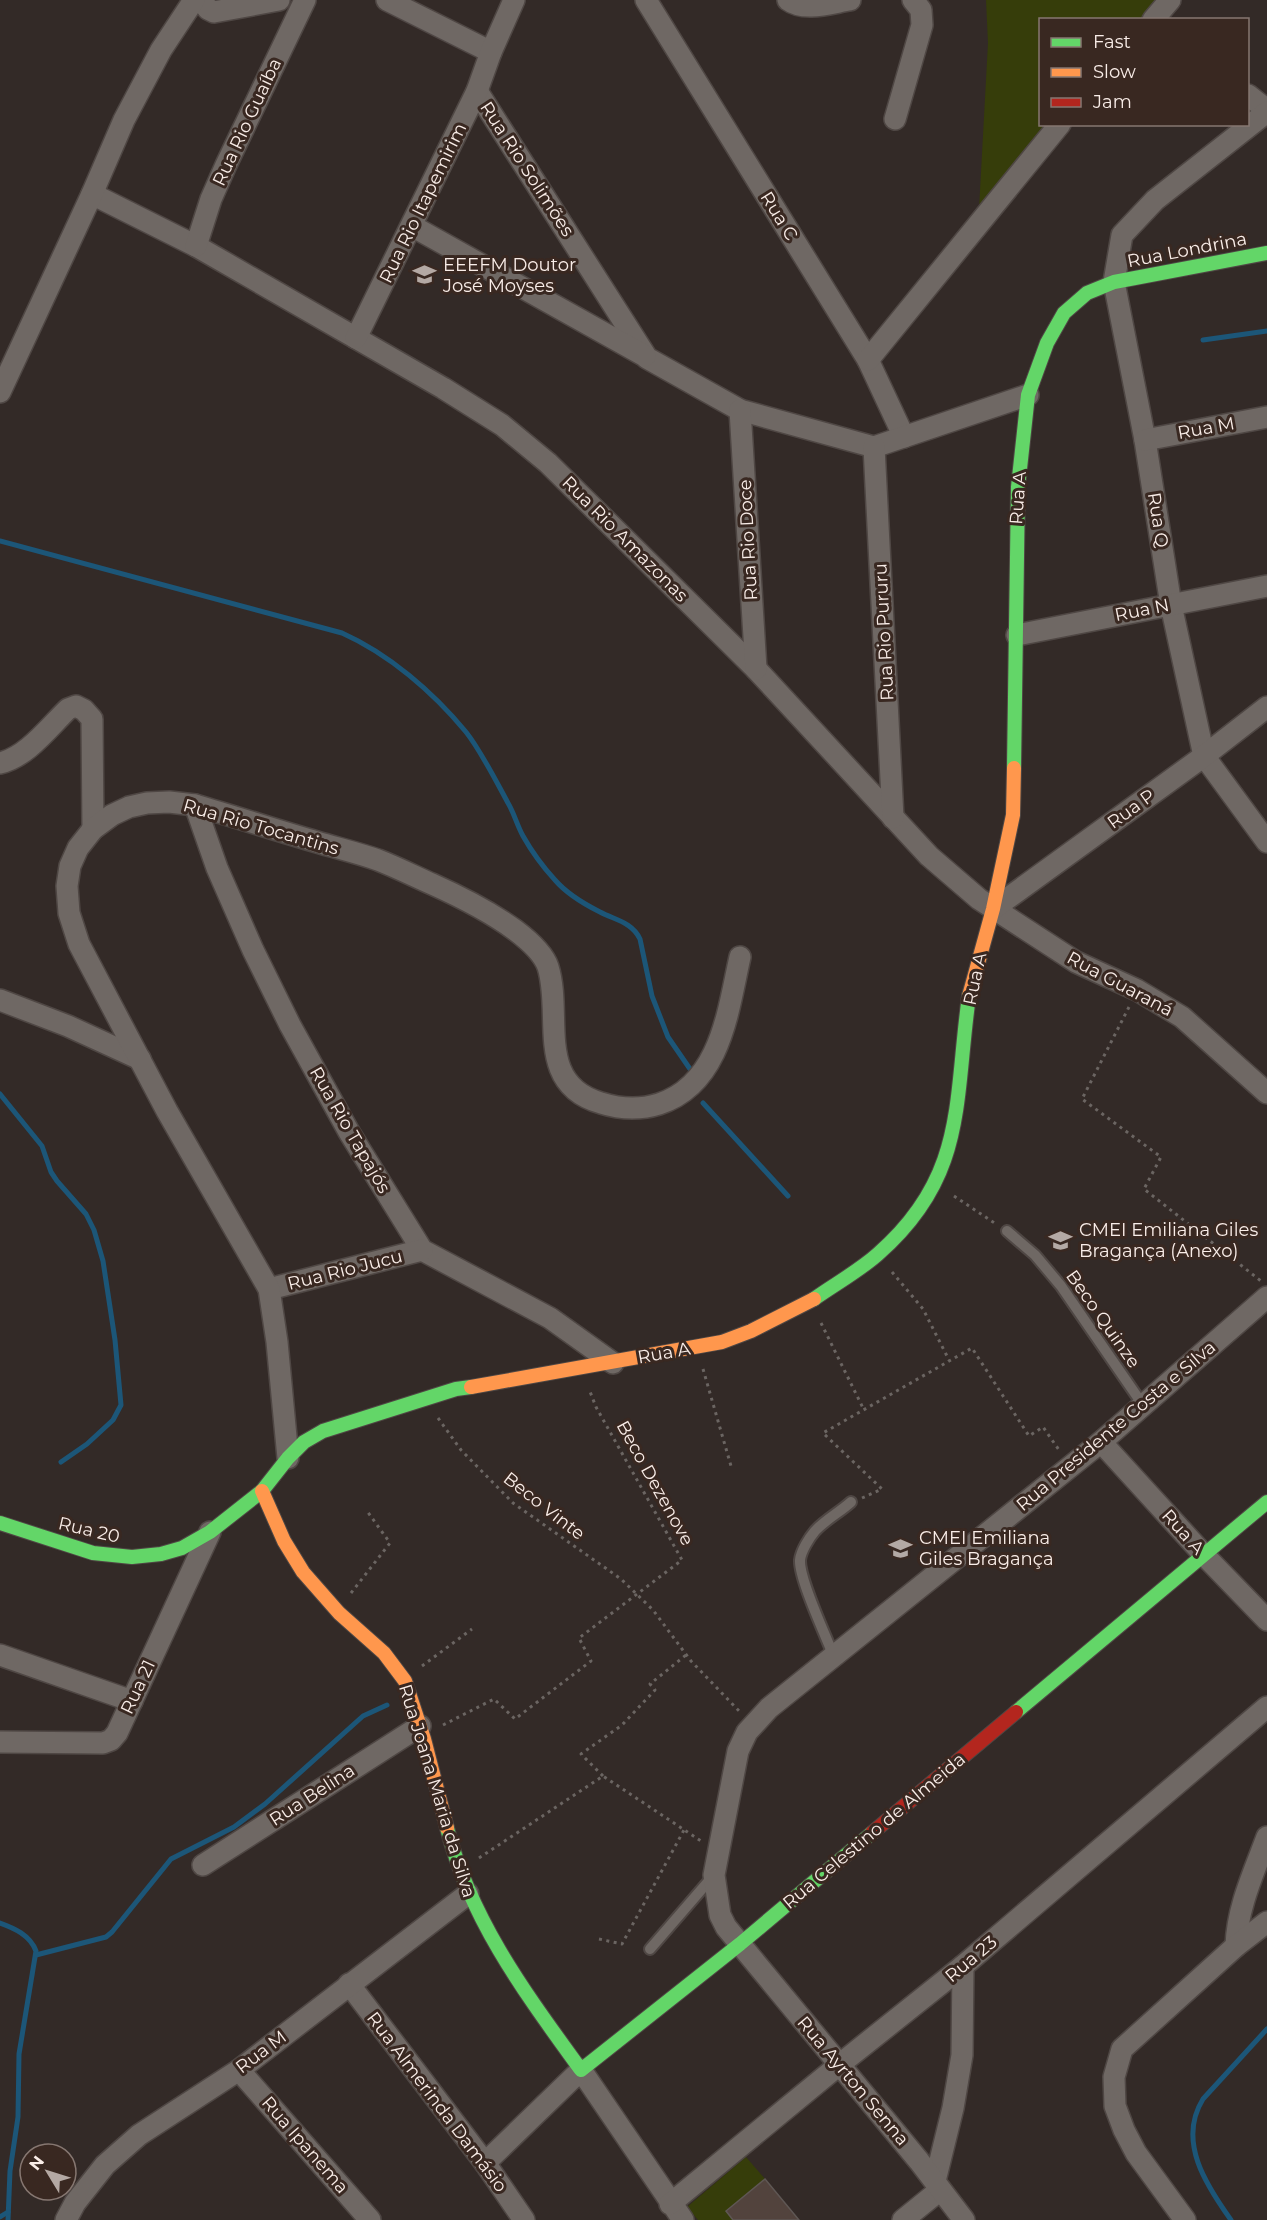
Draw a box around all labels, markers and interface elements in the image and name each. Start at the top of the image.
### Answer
legend [1039,18,1249,126]
text: Fast [1093,31,1131,53]
street label: Rua Rio Guaíba [208,55,286,189]
text: Slow [1093,61,1136,83]
text: Jam [1092,91,1132,113]
street label: Rua Rio Solimões [475,97,579,241]
street label: Rua Rio Itapemirim [375,119,471,287]
street label: Rua C [756,188,803,245]
street label: Rua Londrina [1125,228,1249,272]
place label: EEEFM Doutor José Moyses [442,254,576,297]
school or university icon: EEEFM Doutor José Moyses [412,262,438,288]
street label: Rua M [1176,412,1236,444]
street label: Rua A [1005,471,1031,525]
street label: Rua Rio Amazonas [558,472,693,607]
street label: Rua Rio Doce [734,479,762,601]
street label: Rua Q [1143,491,1173,549]
street label: Rua Rio Pururu [869,563,899,701]
street label: Rua N [1113,594,1171,626]
street label: Rua P [1103,784,1159,834]
street label: Rua Rio Tocantins [181,794,342,860]
street label: Rua Guaraná [1063,947,1177,1021]
street label: Rua A [959,951,991,1007]
street label: Rua Rio Tapajós [305,1063,395,1197]
place label: CMEI Emiliana Giles Bragança (Anexo) [1079,1219,1258,1262]
school or university icon: CMEI Emiliana Giles Bragança (Anexo) [1048,1227,1074,1253]
street label: Rua Rio Jucu [285,1245,405,1295]
street label: Beco Quinze [1061,1266,1145,1372]
street label: Rua Presidente Costa e Silva [1012,1336,1220,1516]
street label: Rua A [636,1338,692,1368]
street label: Beco Dezenove [612,1417,699,1549]
street label: Beco Vinte [499,1467,589,1545]
street label: Rua A [1157,1505,1209,1559]
street label: Rua 20 [56,1512,122,1548]
place label: CMEI Emiliana Giles Bragança [919,1527,1054,1570]
school or university icon: CMEI Emiliana Giles Bragança [888,1535,914,1561]
street label: Rua 21 [116,1656,160,1718]
street label: Rua Joana Maria da Silva [394,1682,480,1900]
street label: Rua Celestino de Almeida [778,1748,970,1914]
street label: Rua Belina [265,1759,359,1831]
street label: Rua 23 [941,1931,1001,1987]
street label: Rua Almerinda Damásio [362,2008,512,2196]
street label: Rua Ayrton Senna [792,2012,914,2150]
street label: Rua M [231,2026,291,2078]
street label: Rua Ipanema [257,2092,353,2198]
north arrow [18,2142,78,2202]
text: N [25,2152,48,2174]

